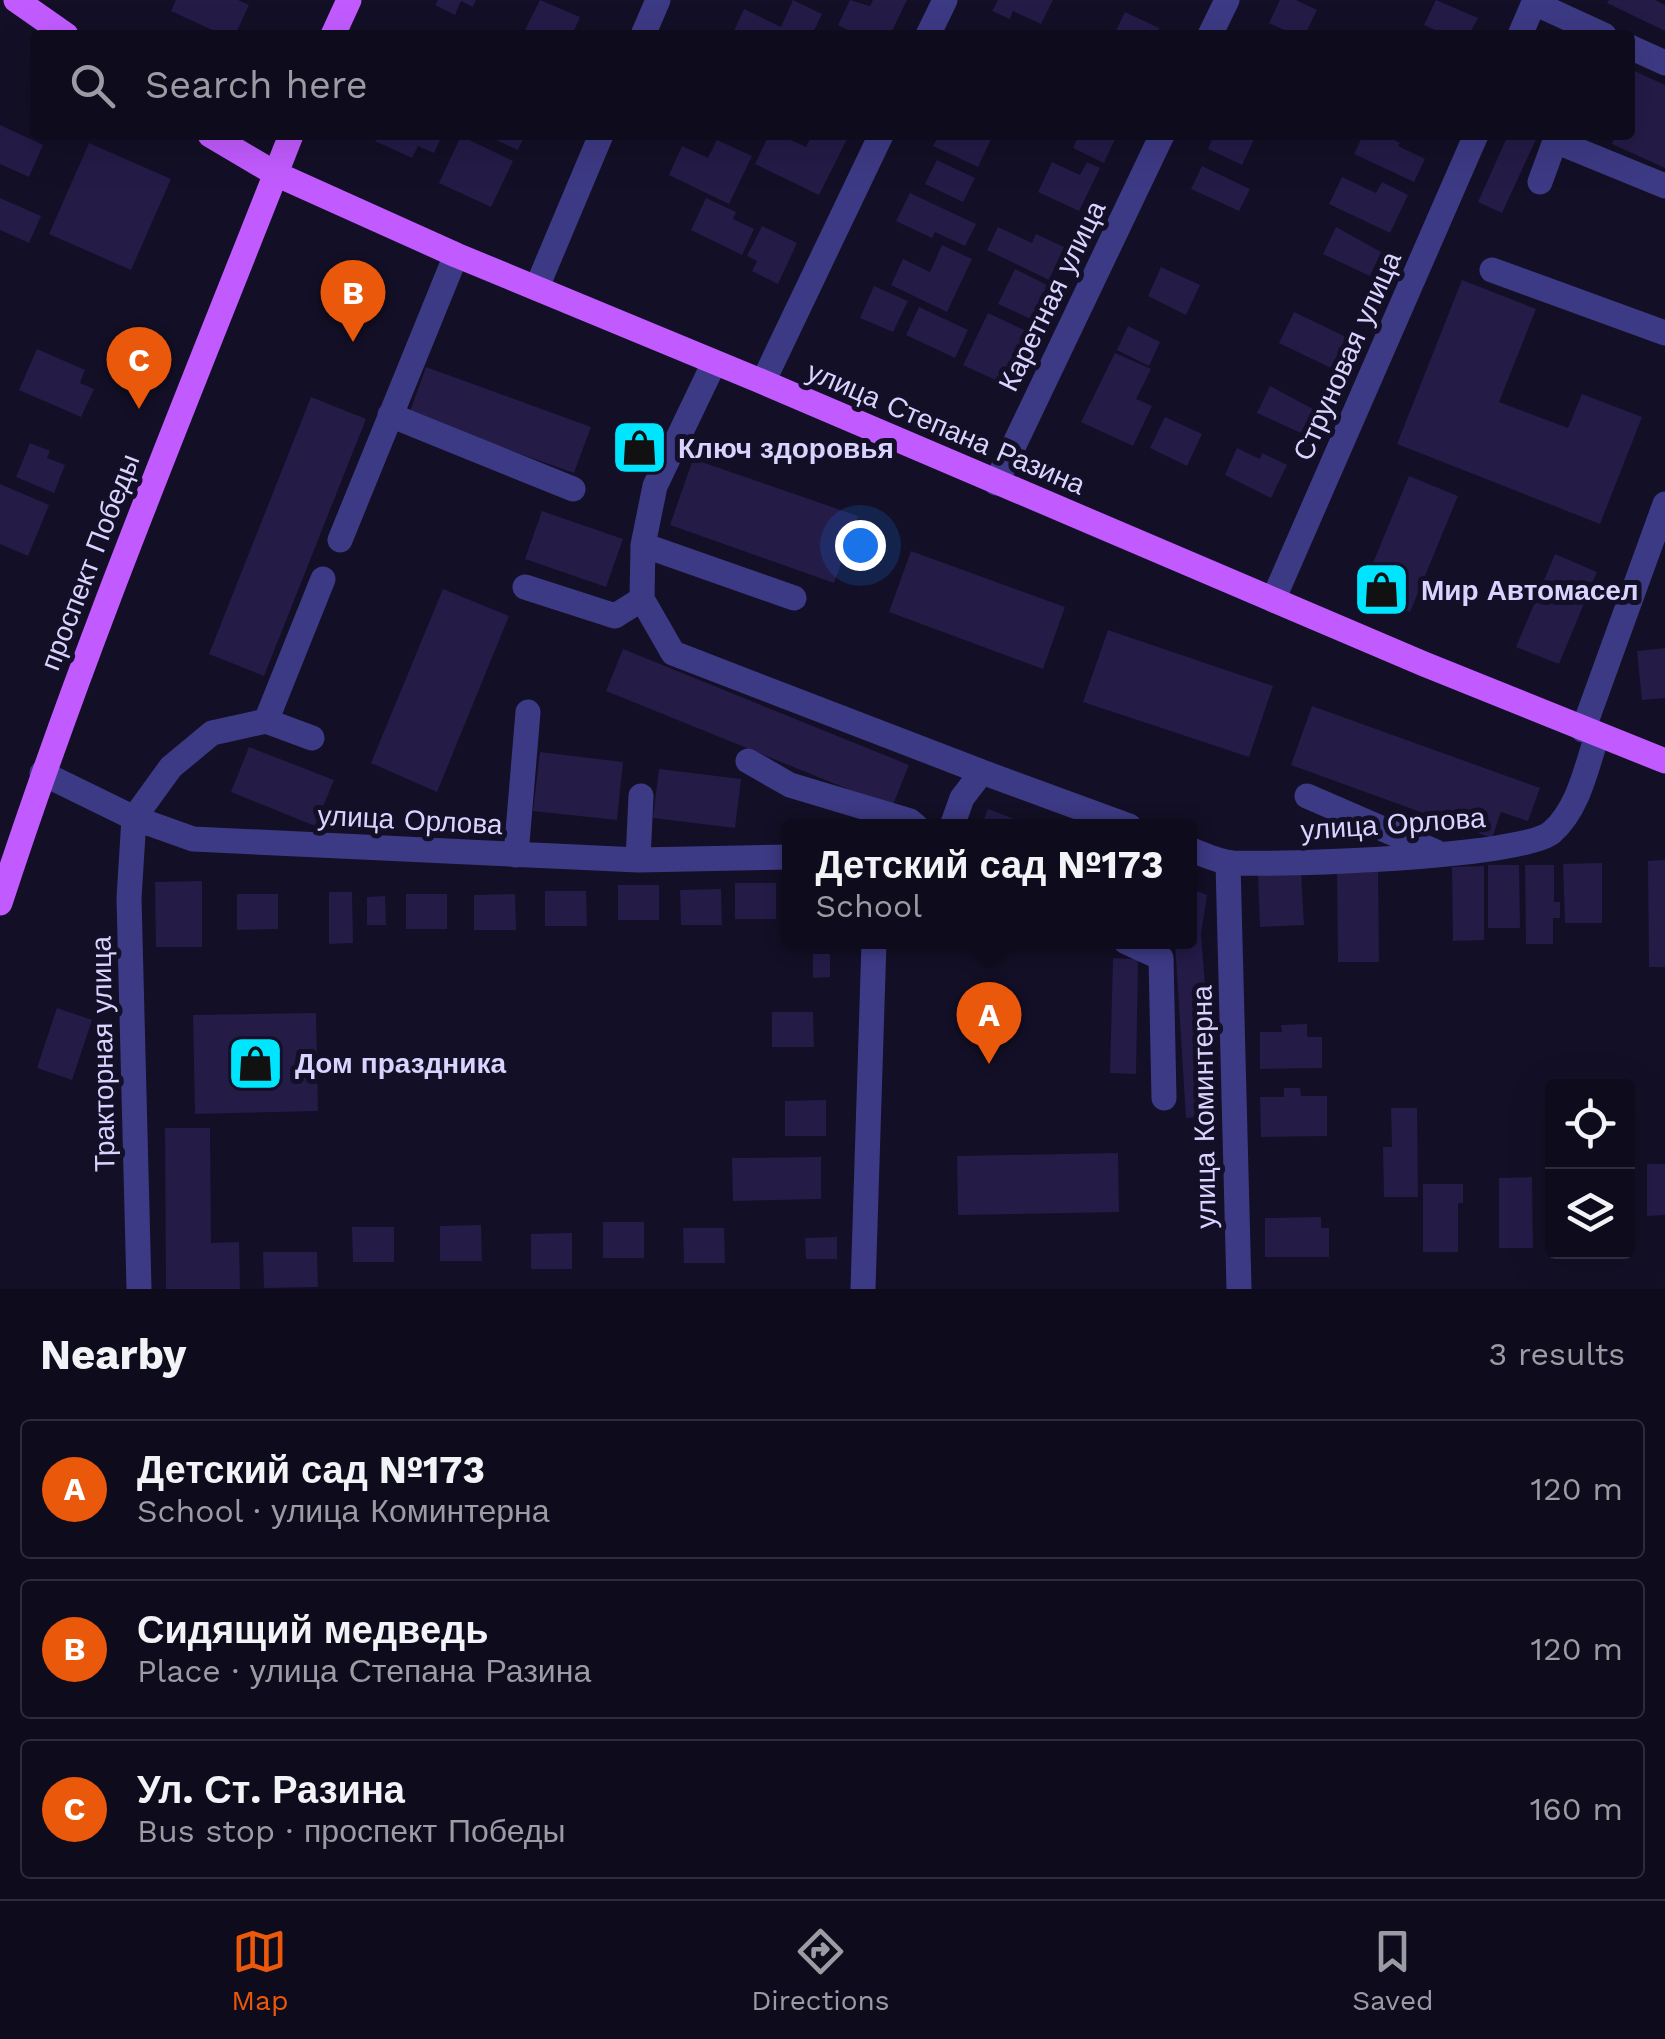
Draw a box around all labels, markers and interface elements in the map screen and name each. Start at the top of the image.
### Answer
search box [30,30,1635,140]
icon: search [65,58,120,113]
text: Search here [145,63,368,107]
street label: Каретная улица [992,195,1113,397]
street label: Струновая улица [1286,246,1408,466]
pin: B [320,260,386,342]
pin: C [106,326,172,409]
street label: улица Степана Разина [802,354,1090,502]
shop icon: Ключ здоровья [609,418,669,478]
place label: Ключ здоровья [678,432,894,465]
street label: проспект Победы [34,449,146,675]
your location [835,520,886,571]
shop icon: Мир Автомасел [1352,560,1412,620]
place label: Мир Автомасел [1421,574,1639,607]
street label: улица Орлова [317,799,504,841]
street label: улица Орлова [1299,801,1487,847]
popup [782,819,1197,949]
text: Детский сад №173 [816,843,1164,887]
text: School [816,887,922,925]
street label: Тракторная улица [84,936,122,1172]
pin: A [956,982,1022,1064]
street label: улица Коминтерна [1185,985,1223,1229]
shop icon: Дом праздника [226,1033,286,1093]
place label: Дом праздника [295,1047,507,1080]
map controls [1545,1079,1635,1259]
button: locate [1545,1079,1635,1169]
button: layers [1545,1169,1635,1259]
text: Nearby [40,1330,187,1379]
text: 3 results [1488,1335,1625,1373]
text: Детский сад №173 [137,1448,485,1492]
text: A [64,1470,85,1508]
text: 120 m [1531,1470,1623,1508]
text: School · улица Коминтерна [137,1492,550,1530]
text: Сидящий медведь [137,1608,489,1652]
text: B [64,1630,85,1668]
text: 120 m [1531,1630,1623,1668]
text: Place · улица Степана Разина [137,1652,591,1690]
text: Ул. Ст. Разина [137,1768,405,1812]
text: C [64,1790,85,1828]
text: 160 m [1530,1790,1623,1828]
text: Bus stop · проспект Победы [137,1812,566,1850]
tab: Map [231,1924,289,2017]
tab: Directions [751,1924,890,2017]
tab: Saved [1352,1924,1434,2017]

